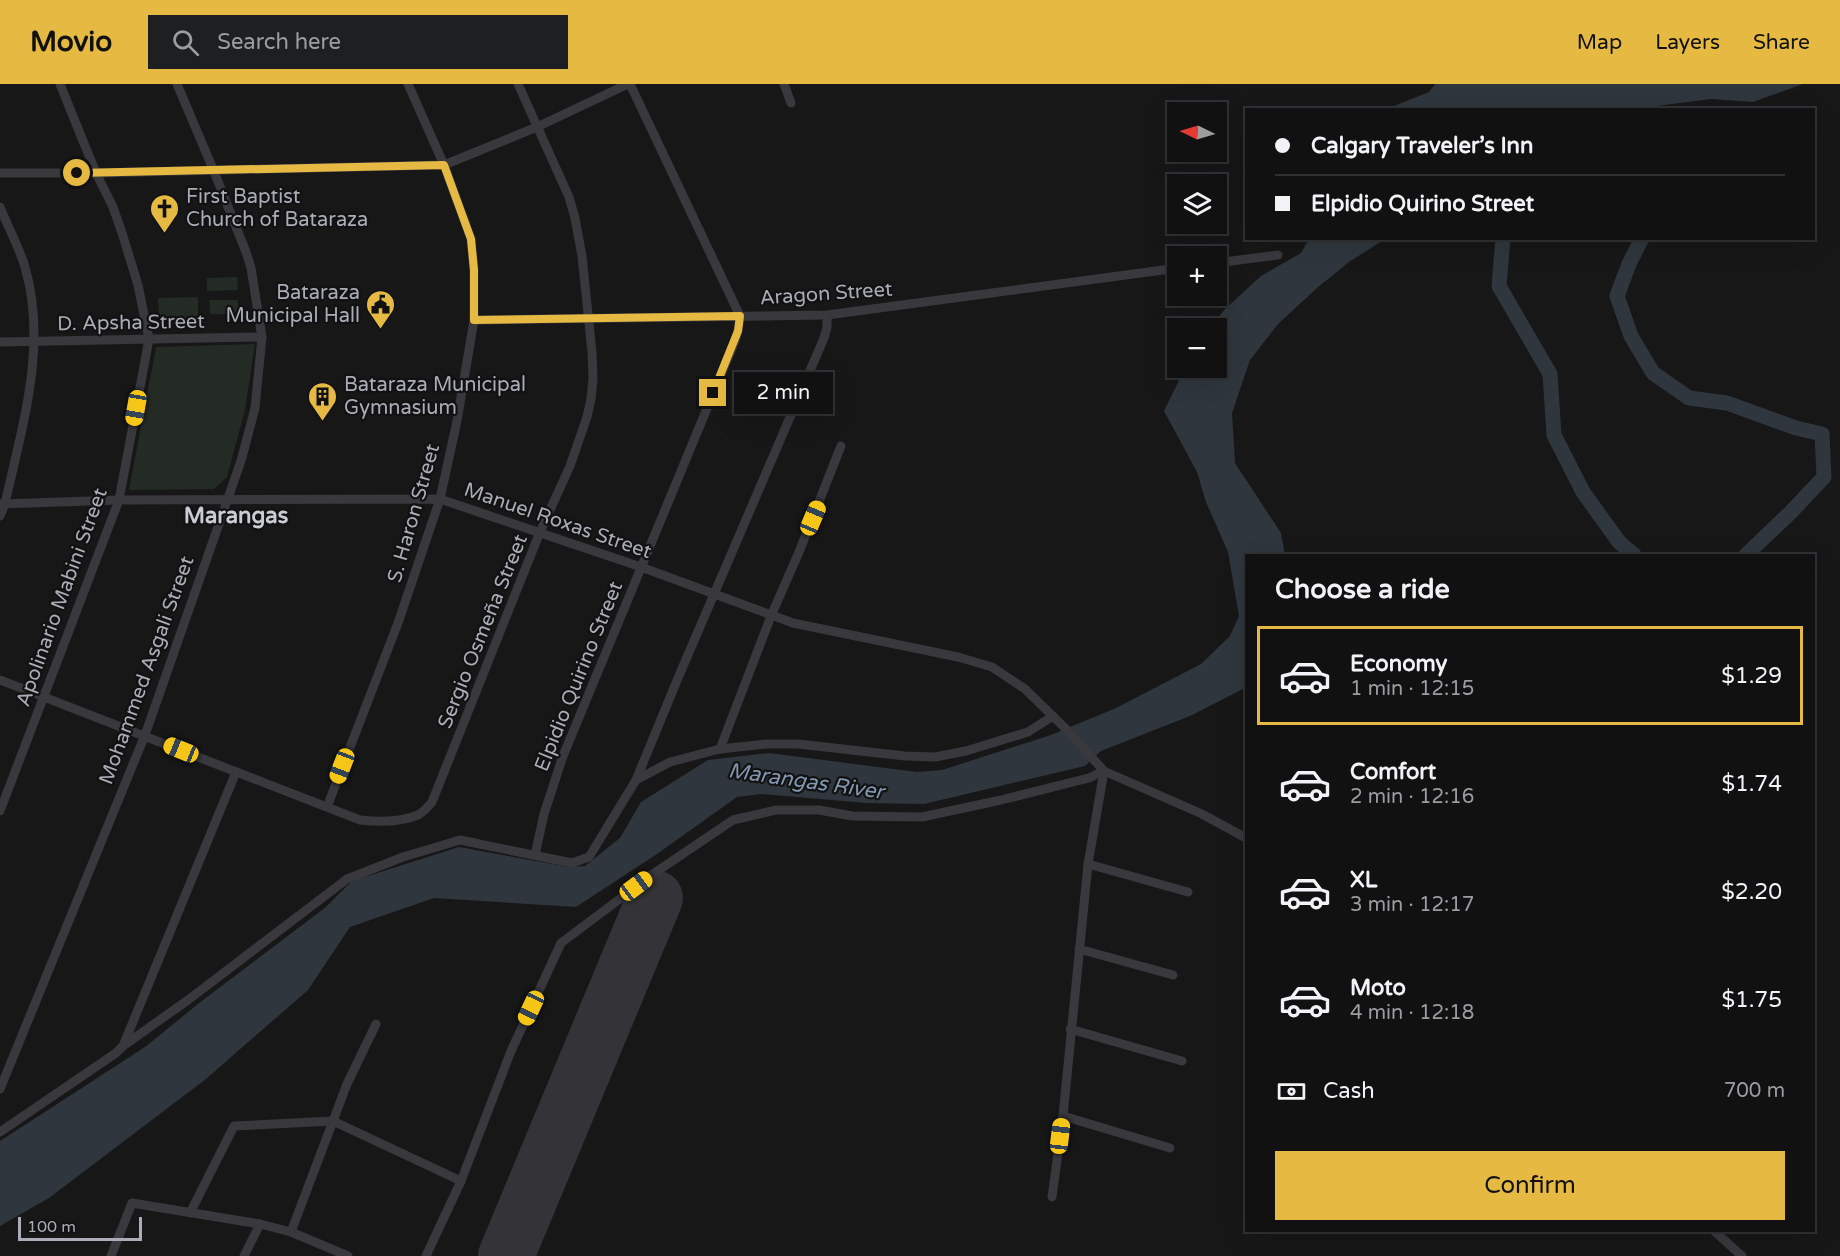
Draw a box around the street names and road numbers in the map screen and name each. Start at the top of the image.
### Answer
street label: Aragon Street [759,277,894,311]
street label: D. Apsha Street [57,310,205,336]
street label: S. Haron Street [383,441,445,585]
street label: Manuel Roxas Street [461,478,655,564]
street label: Apolinario Mabini Street [11,485,113,710]
street label: Sergio Osmeña Street [433,531,533,732]
street label: Mohammed Asgali Street [94,553,200,788]
street label: Elpidio Quirino Street [530,577,628,775]

